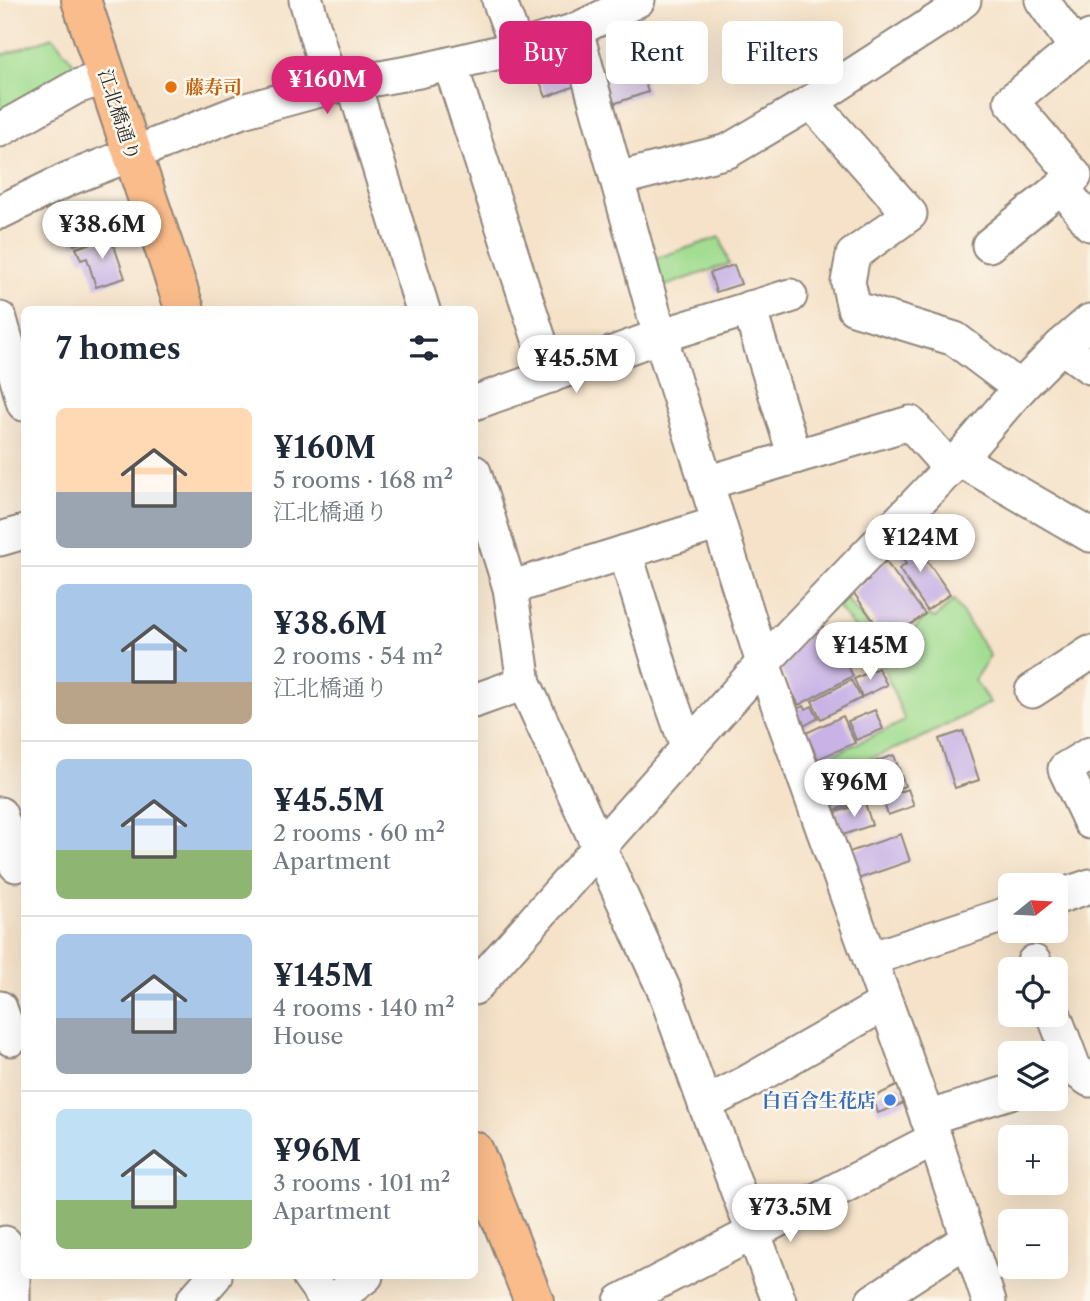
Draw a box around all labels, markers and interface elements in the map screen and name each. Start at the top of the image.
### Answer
chip: Buy [499,21,592,84]
chip: Rent [606,21,708,84]
chip: Filters [722,21,843,84]
pin: ¥160M [278,57,376,116]
text: ¥160M [288,65,366,93]
street label: 江北橋通り [93,66,145,164]
place label: 藤寿司 [185,76,242,99]
marker: 藤寿司 [163,79,179,95]
pin: ¥38.6M [45,202,159,261]
text: ¥38.6M [58,210,146,238]
icon: filters [405,329,443,367]
text: 7 homes [56,330,181,367]
pin: ¥45.5M [519,336,633,395]
text: ¥45.5M [533,344,619,372]
text: ¥160M [273,429,376,466]
icon: home [112,436,196,520]
text: 5 rooms · 168 m² [273,466,453,494]
text: 江北橋通り [273,498,388,526]
pin: ¥124M [871,514,969,574]
text: ¥124M [881,523,959,551]
text: ¥38.6M [273,605,387,642]
icon: home [112,612,196,696]
pin: ¥145M [821,622,919,682]
text: ¥145M [832,631,908,659]
text: 2 rooms · 54 m² [273,642,443,670]
text: 江北橋通り [273,674,388,702]
pin: ¥96M [813,760,895,819]
text: ¥96M [820,768,888,796]
text: ¥45.5M [273,782,385,819]
icon: home [112,787,196,871]
text: 2 rooms · 60 m² [273,819,445,847]
text: Apartment [273,847,391,875]
north arrow [998,873,1068,943]
map controls [998,873,1068,1279]
text: ¥145M [273,957,373,994]
button: locate [998,957,1068,1027]
icon: home [112,962,196,1046]
text: 4 rooms · 140 m² [273,994,455,1022]
text: House [273,1022,343,1050]
button: layers [998,1041,1068,1111]
place label: 白百合生花店 [762,1089,876,1112]
marker: 白百合生花店 [882,1092,898,1108]
button: + [998,1125,1068,1195]
text: ¥96M [273,1132,361,1169]
icon: home [112,1137,196,1221]
text: 3 rooms · 101 m² [273,1169,450,1197]
pin: ¥73.5M [733,1184,847,1244]
text: ¥73.5M [748,1193,832,1221]
text: Apartment [273,1197,391,1225]
button: − [998,1209,1068,1279]

